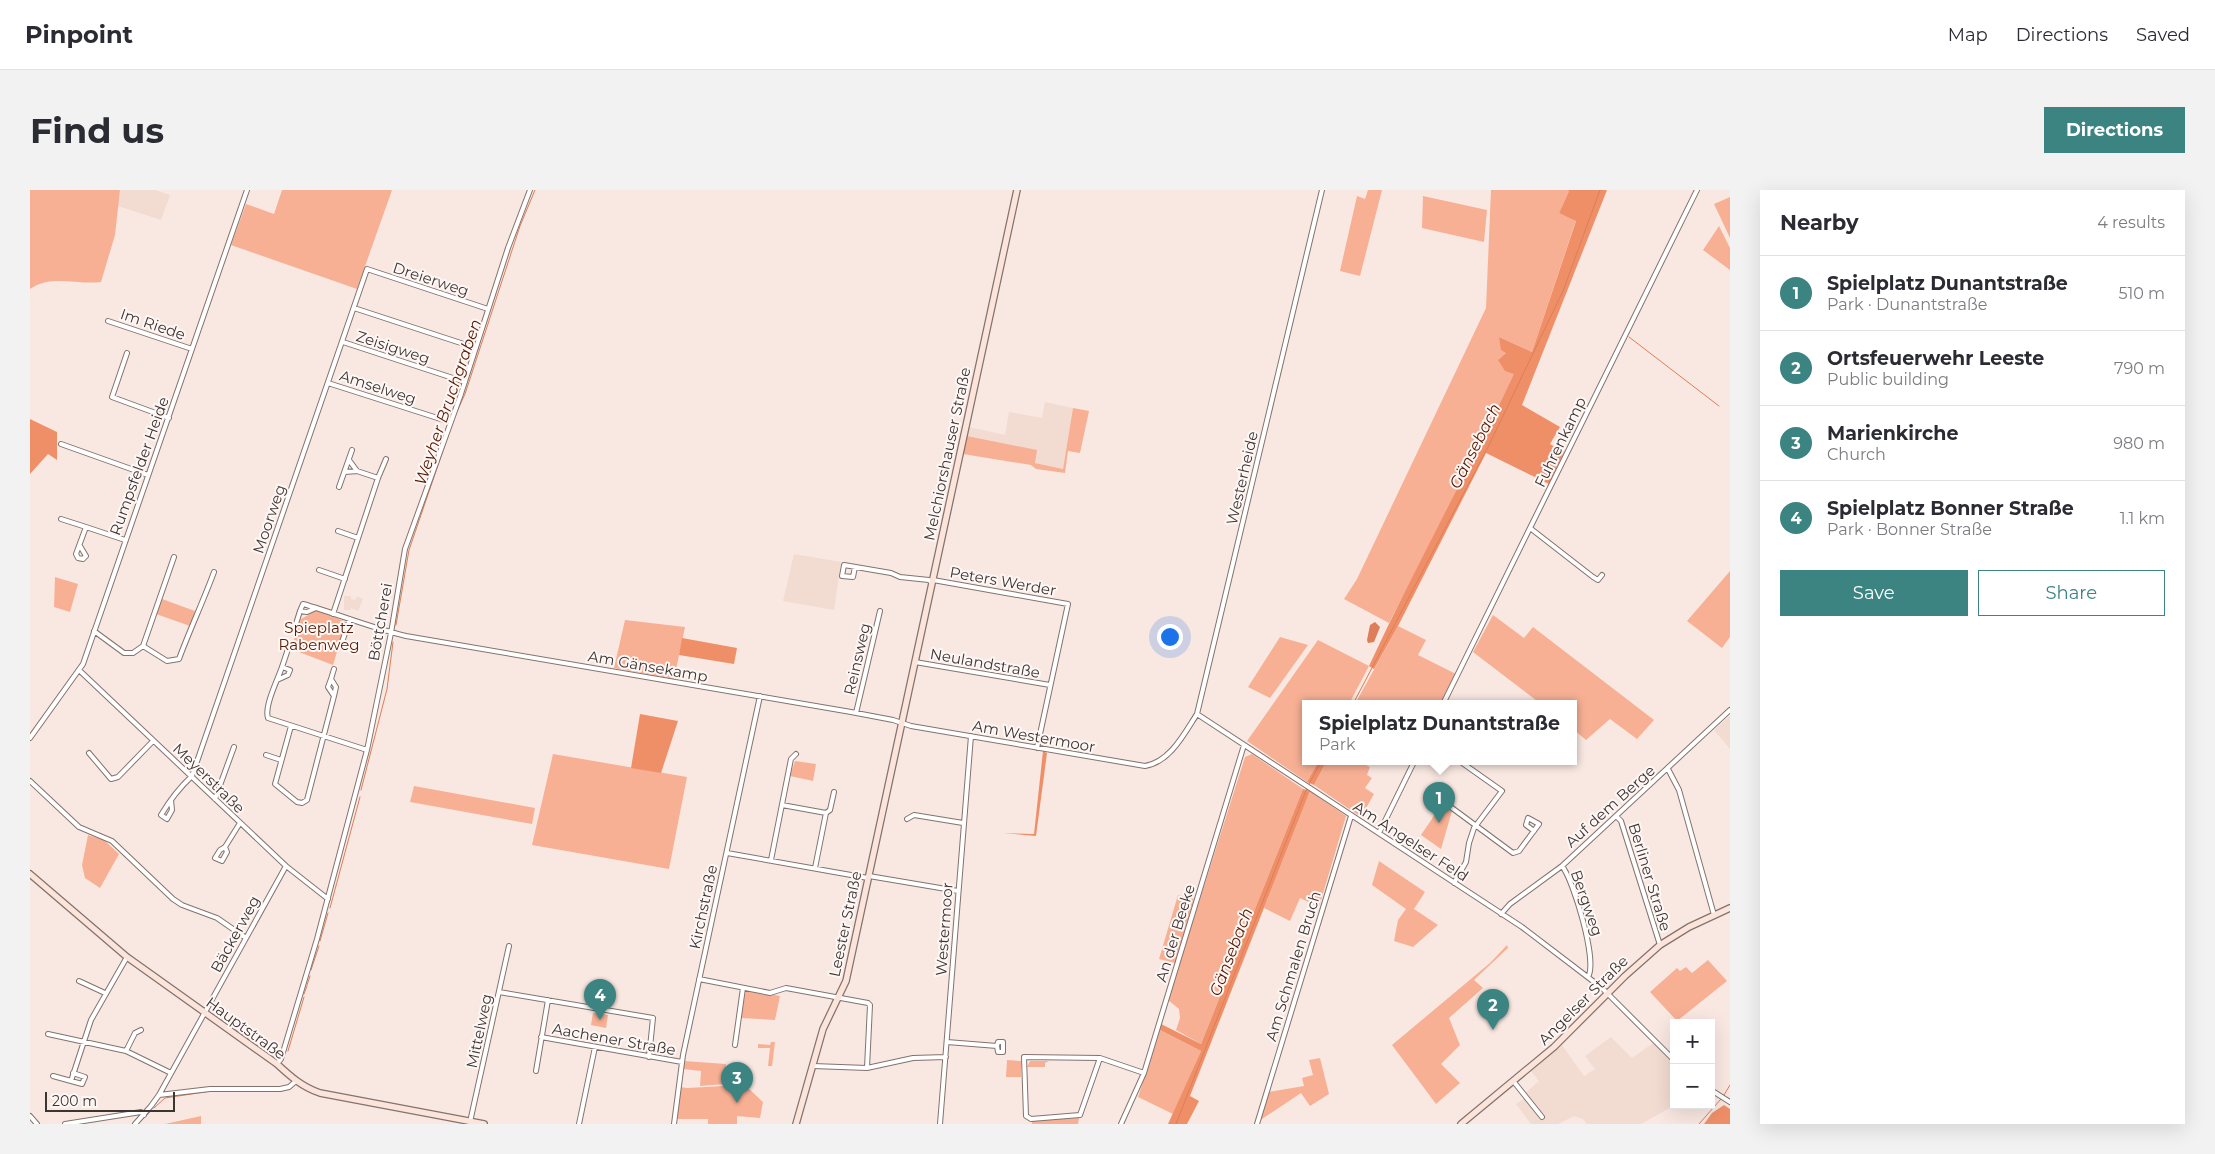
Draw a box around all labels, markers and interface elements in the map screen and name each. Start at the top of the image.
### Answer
text: Pinpoint [25,20,133,49]
text: Map [1948,24,1988,46]
text: Directions [2016,24,2108,46]
text: Saved [2136,24,2190,46]
button: Directions [2044,107,2185,153]
text: Find us [30,109,164,152]
text: Nearby [1780,210,1859,235]
text: 4 results [2097,213,2165,232]
street label: Dreierweg [391,258,471,300]
text: Spielplatz Dunantstraße [1827,272,2068,295]
text: 1 [1793,284,1799,303]
text: 510 m [2118,284,2165,303]
text: Park · Dunantstraße [1827,295,1987,314]
street label: Im Riede [118,304,188,344]
water label: Weyher Bruchgraben [411,317,485,487]
street label: Zeisigweg [354,326,432,368]
text: Ortsfeuerwehr Leeste [1827,347,2044,370]
text: 2 [1791,359,1801,378]
text: 790 m [2114,359,2165,378]
street label: Amselweg [337,366,419,408]
street label: Melchiorshauser Straße [919,366,975,542]
text: Public building [1827,370,1949,389]
street label: Rumpsfelder Heide [105,394,173,538]
street label: Fuhrenkamp [1530,394,1590,490]
water label: Gänsebach [1445,400,1505,492]
text: Marienkirche [1827,422,1958,445]
street label: Westerheide [1222,429,1262,527]
text: 3 [1791,434,1801,453]
text: 980 m [2113,434,2165,453]
text: Church [1827,445,1886,464]
street label: Moorweg [248,482,290,556]
text: Spielplatz Bonner Straße [1827,497,2074,520]
text: 4 [1790,509,1802,528]
text: 1.1 km [2120,509,2165,528]
text: Park · Bonner Straße [1827,520,1992,539]
street label: Peters Werder [948,562,1058,600]
button: Save [1780,570,1968,616]
button: Share [1978,570,2165,616]
street label: Böttcherei [364,582,396,662]
park label: Spieplatz Rabenweg [278,618,360,654]
street label: Reinsweg [839,621,875,697]
your location [1157,624,1183,650]
street label: Neulandstraße [929,644,1041,682]
street label: Am Gänsekamp [587,646,709,686]
popup [1302,700,1577,765]
text: Spielplatz Dunantstraße [1319,712,1560,735]
street label: Am Westermoor [971,716,1097,756]
text: Park [1319,735,1356,754]
street label: Meyerstraße [169,739,249,817]
street label: Auf dem Berge [1561,761,1659,851]
pin: 1 [1423,782,1455,823]
street label: Am Angelser Feld [1350,797,1472,885]
street label: Berliner Straße [1625,821,1675,933]
street label: Kirchstraße [685,863,721,951]
street label: Bergweg [1567,867,1607,939]
street label: Leester Straße [825,869,865,979]
street label: Westermoor [931,882,957,976]
street label: An der Beeke [1151,882,1199,984]
street label: Am Schmalen Bruch [1261,889,1325,1043]
street label: Bäckerweg [206,892,264,976]
water label: Gänsebach [1205,905,1257,999]
street label: Angelser Straße [1534,951,1632,1049]
pin: 4 [584,979,616,1020]
pin: 2 [1477,989,1509,1030]
street label: Mittelweg [462,992,496,1070]
street label: Hauptstraße [202,993,290,1063]
street label: Aachener Straße [551,1019,677,1059]
map controls [1670,1019,1715,1109]
button: + [1670,1019,1715,1064]
pin: 3 [721,1062,753,1103]
button: − [1670,1064,1715,1109]
scale bar [45,1089,175,1112]
text: 200 m [52,1092,97,1110]

